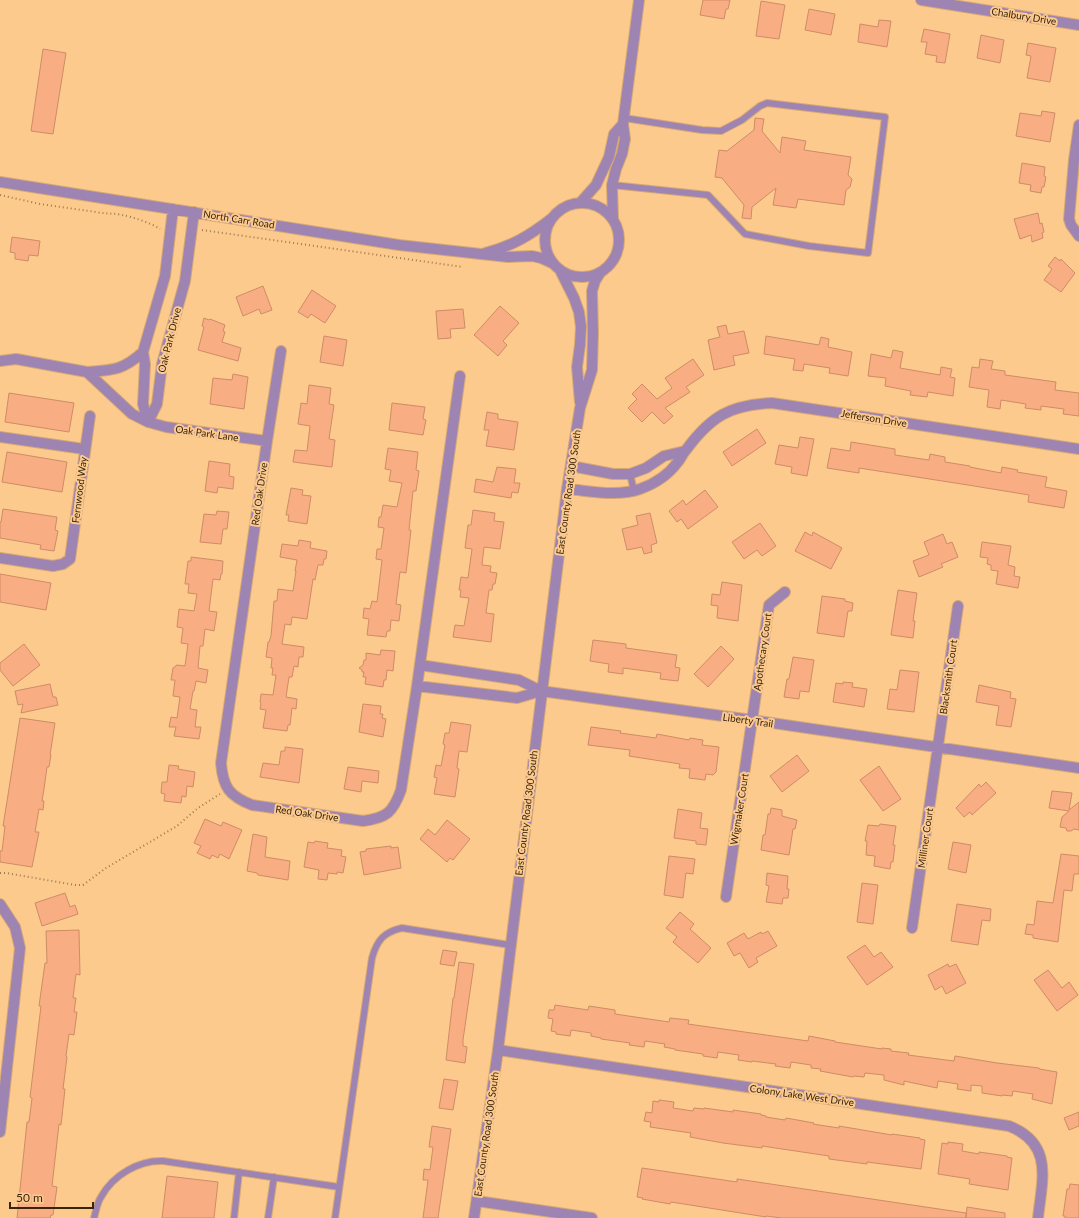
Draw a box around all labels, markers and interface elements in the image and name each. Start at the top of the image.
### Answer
street label: Chalbury Drive [991,5,1057,27]
street label: North Carr Road [203,207,275,231]
street label: Oak Park Drive [155,306,183,374]
street label: Jefferson Drive [840,407,908,429]
street label: Oak Park Lane [175,423,239,443]
street label: East County Road 300 South [553,429,583,555]
street label: Fernwood Way [69,455,89,524]
street label: Red Oak Drive [249,462,269,526]
street label: Apothecary Court [751,612,773,692]
street label: Blacksmith Court [937,638,959,715]
street label: Liberty Trail [722,711,774,729]
street label: East County Road 300 South [512,750,540,876]
street label: Wigmaker Court [727,772,751,846]
street label: Red Oak Drive [275,803,339,823]
street label: Milliner Court [915,807,935,869]
street label: East County Road 300 South [471,1071,501,1197]
street label: Colony Lake West Drive [749,1082,855,1108]
scale bar [10,1184,93,1210]
text: 50 m [16,1190,43,1205]

